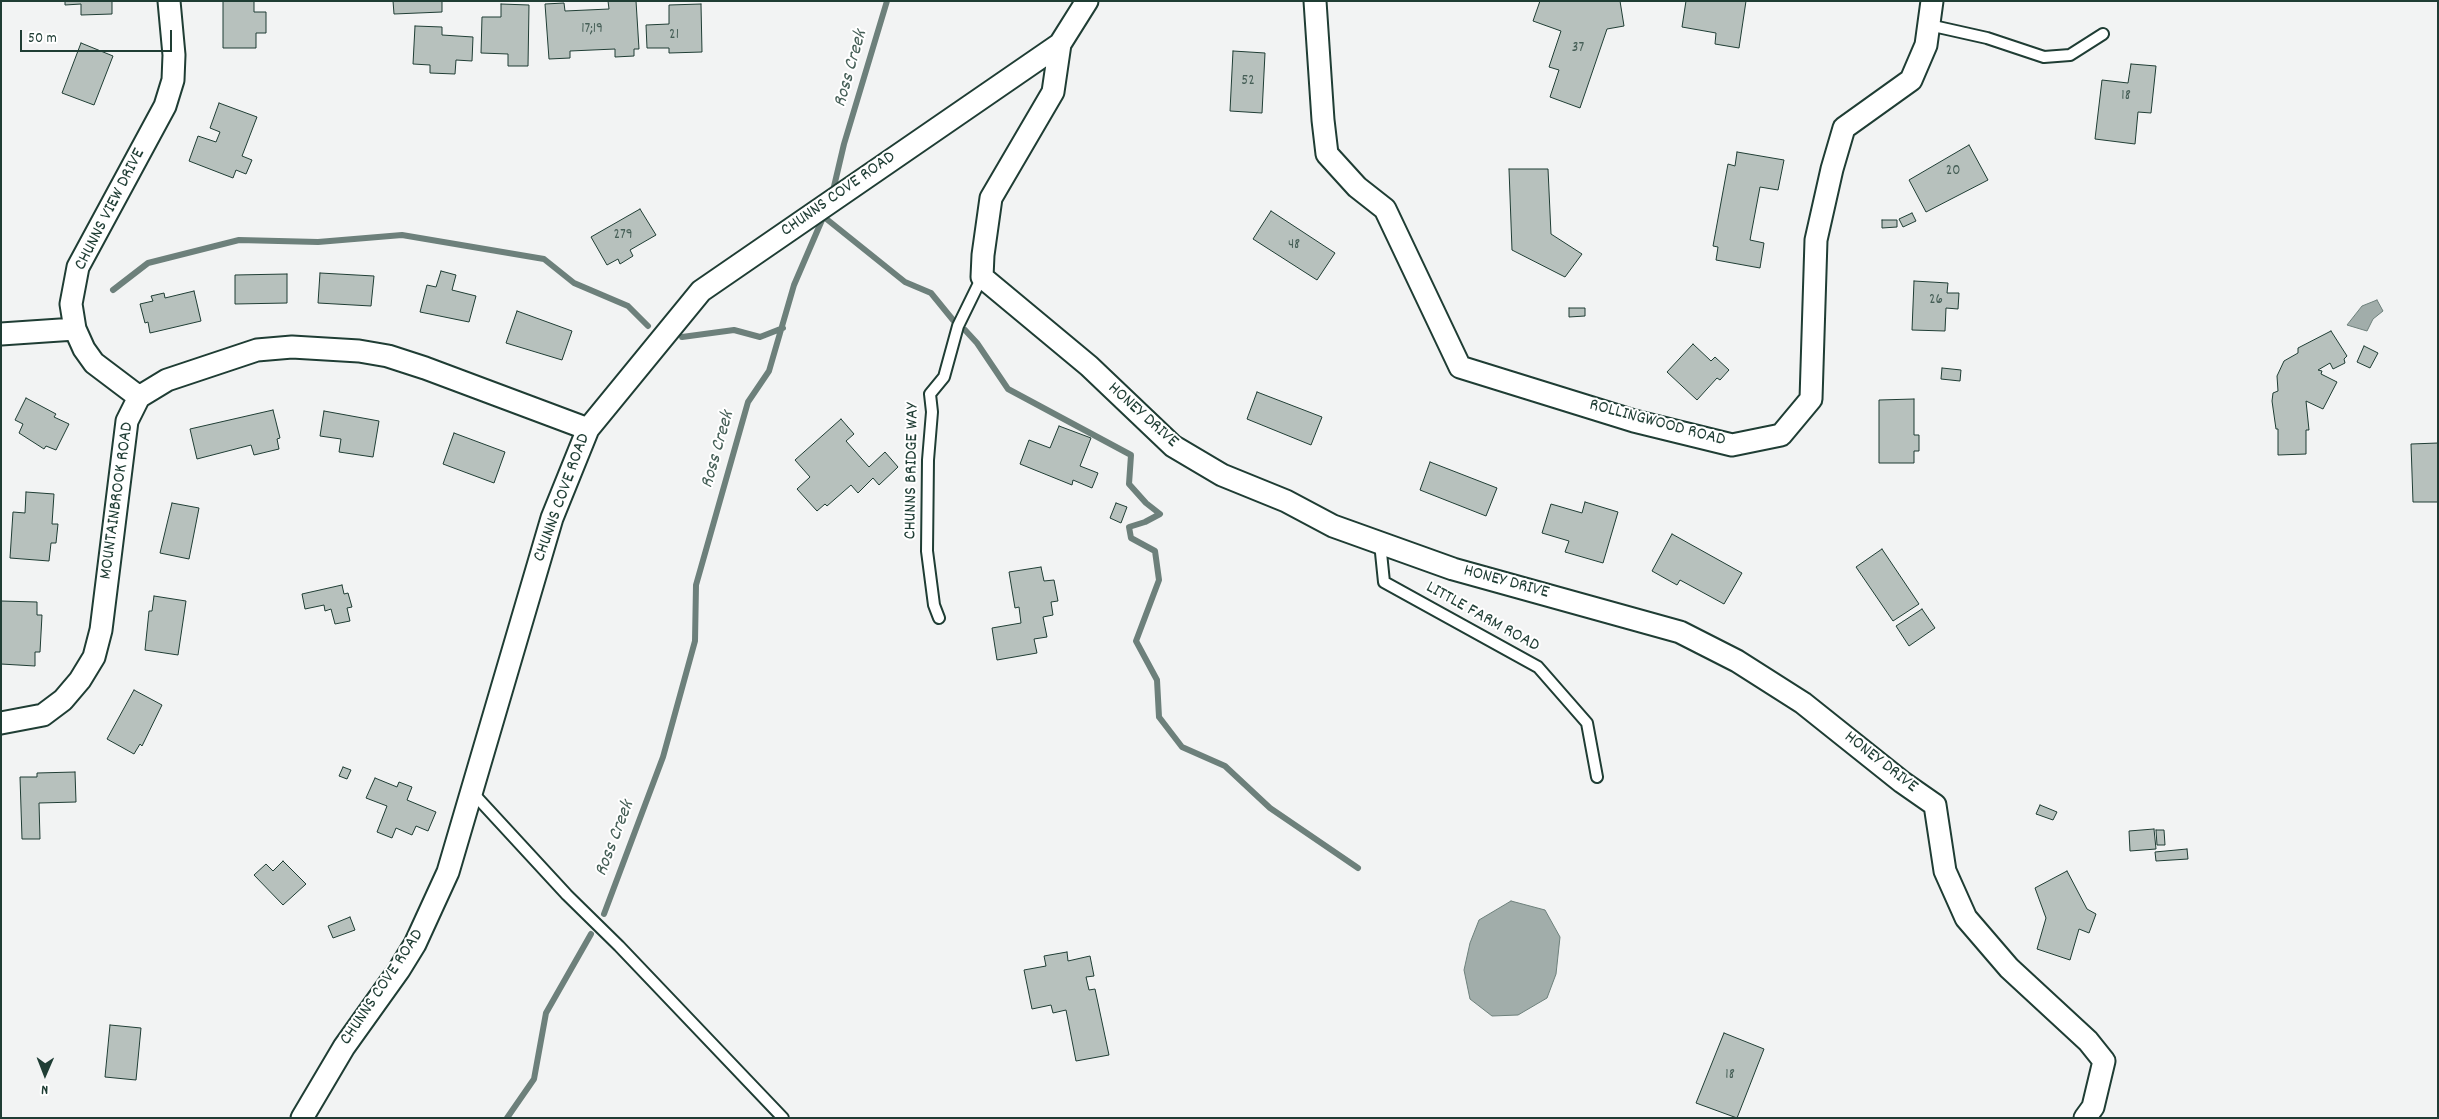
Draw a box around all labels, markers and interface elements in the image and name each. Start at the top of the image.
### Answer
scale bar [22,20,175,52]
house number: 17;19 [581,21,603,39]
house number: 21 [669,27,679,45]
text: 50 m [28,28,57,50]
water label: Ross Creek [830,28,874,110]
house number: 37 [1572,40,1584,58]
house number: 52 [1241,73,1255,91]
house number: 18 [2121,88,2131,106]
street label: CHUNNS VIEW DRIVE [71,145,151,275]
street label: CHUNNS COVE ROAD [778,147,900,243]
house number: 20 [1946,163,1960,181]
house number: 279 [613,227,633,245]
house number: 48 [1288,237,1300,255]
house number: 26 [1929,292,1943,310]
street label: HONEY DRIVE [1102,379,1182,453]
street label: ROLLINGWOOD ROAD [1587,395,1727,453]
street label: CHUNNS BRIDGE WAY [901,402,925,540]
water label: Ross Creek [697,409,741,491]
street label: MOUNTAINBROOK ROAD [96,421,140,581]
street label: CHUNNS COVE ROAD [530,431,596,565]
street label: HONEY DRIVE [1461,561,1551,605]
street label: LITTLE FARM ROAD [1421,578,1543,658]
street label: HONEY DRIVE [1839,727,1921,799]
water label: Ross Creek [591,798,641,880]
street label: CHUNNS COVE ROAD [336,926,430,1050]
north arrow [20,1049,70,1099]
house number: 18 [1725,1067,1735,1085]
text: N [41,1079,48,1099]

